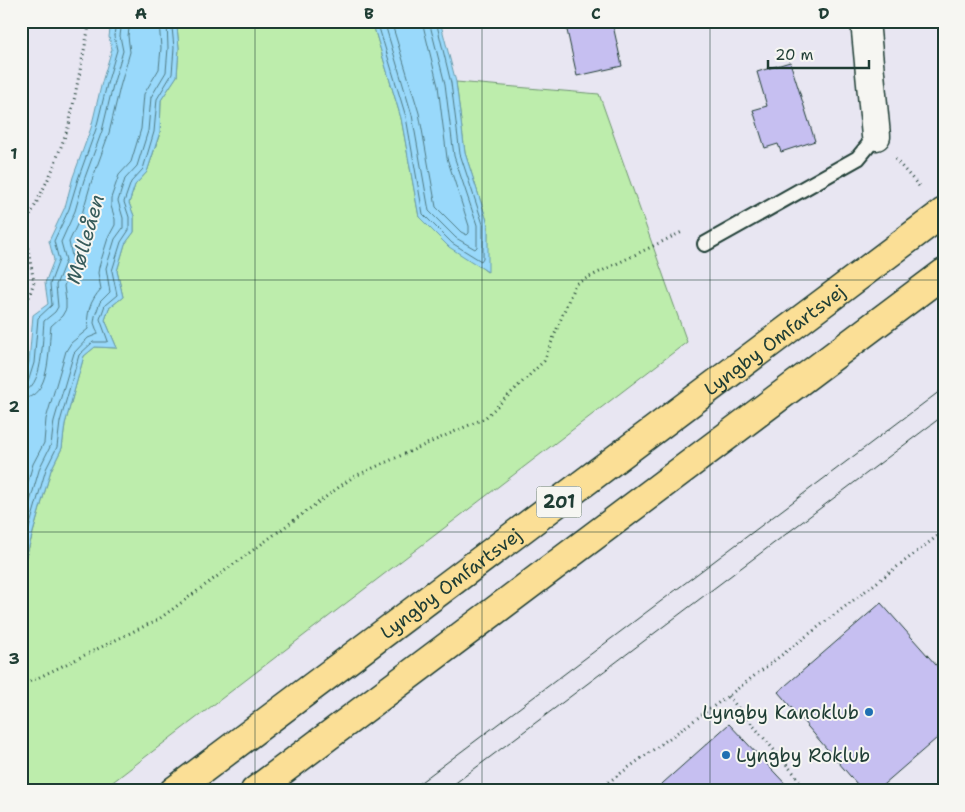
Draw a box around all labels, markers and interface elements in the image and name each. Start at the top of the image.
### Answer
text: A [135,3,147,24]
text: B [364,3,374,24]
text: C [591,3,601,24]
text: D [818,3,830,24]
scale bar [768,38,869,70]
text: 20 m [775,45,814,65]
text: 1 [10,143,18,164]
water label: Mølleåen [60,191,110,287]
street label: Lyngby Omfartsvej [699,279,850,401]
text: 2 [8,396,20,417]
road number: 201 [536,487,582,518]
street label: Lyngby Omfartsvej [375,522,527,645]
text: 3 [8,648,20,669]
place label: Lyngby Kanoklub [702,700,859,725]
marker: Lyngby Kanoklub [863,706,875,718]
place label: Lyngby Roklub [736,743,870,768]
marker: Lyngby Roklub [720,749,732,761]

